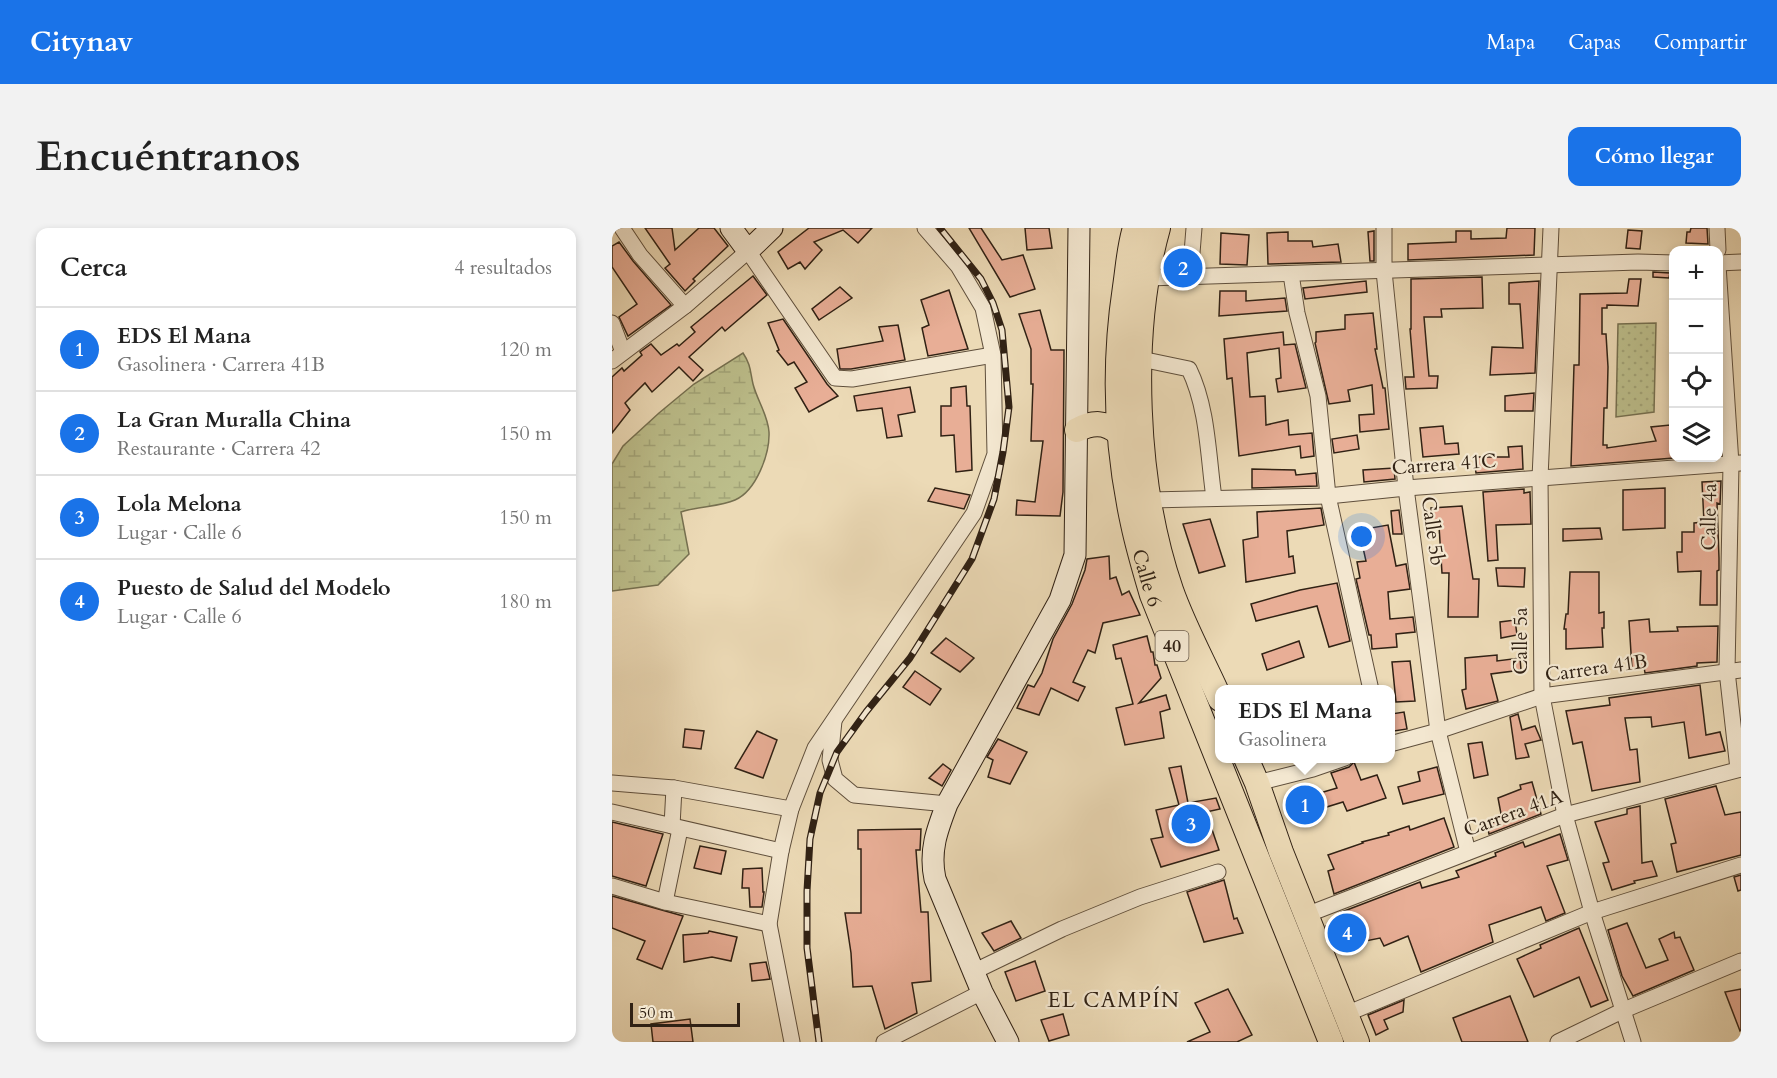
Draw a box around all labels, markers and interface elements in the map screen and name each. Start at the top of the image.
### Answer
text: Citynav [30,23,133,61]
text: Mapa [1486,28,1535,57]
text: Capas [1568,28,1621,57]
text: Compartir [1654,28,1747,57]
button: Cómo llegar [1568,127,1741,186]
text: Encuéntranos [36,128,301,185]
pin: 2 [1164,246,1202,291]
map controls [1669,246,1723,462]
button: + [1669,246,1723,300]
text: Cerca [60,250,127,285]
text: 4 resultados [454,254,552,281]
button: − [1669,300,1723,354]
text: EDS El Mana [117,321,251,351]
text: 1 [74,336,85,363]
text: 120 m [499,336,552,363]
text: Gasolinera · Carrera 41B [117,351,325,378]
button: locate [1669,354,1723,408]
text: La Gran Muralla China [117,405,351,435]
button: layers [1669,408,1723,462]
text: 2 [74,420,85,447]
text: 150 m [499,420,552,447]
text: Restaurante · Carrera 42 [117,435,321,462]
street label: Carrera 41C [1391,447,1497,481]
street label: Calle 4a [1695,483,1723,551]
text: Lola Melona [117,489,242,519]
street label: Calle 5b [1415,495,1451,567]
text: 3 [74,504,85,531]
text: 150 m [499,504,552,531]
text: Lugar · Calle 6 [117,519,242,546]
your location [1347,522,1376,551]
street label: Calle 6 [1126,546,1169,611]
text: Puesto de Salud del Modelo [117,573,391,603]
text: 4 [74,588,85,615]
text: 180 m [499,588,552,615]
text: Lugar · Calle 6 [117,603,242,630]
street label: Calle 5a [1507,607,1534,675]
road number: 40 [1156,631,1188,661]
street label: Carrera 41B [1543,647,1649,689]
popup [1215,685,1395,763]
text: EDS El Mana [1238,696,1372,726]
text: Gasolinera [1238,726,1327,753]
pin: 1 [1286,782,1324,828]
street label: Carrera 41A [1460,782,1567,843]
pin: 3 [1172,802,1210,846]
pin: 4 [1328,910,1366,956]
district label: EL CAMPÍN [1047,986,1181,1015]
scale bar [630,1000,740,1028]
text: 50 m [639,1002,673,1024]

